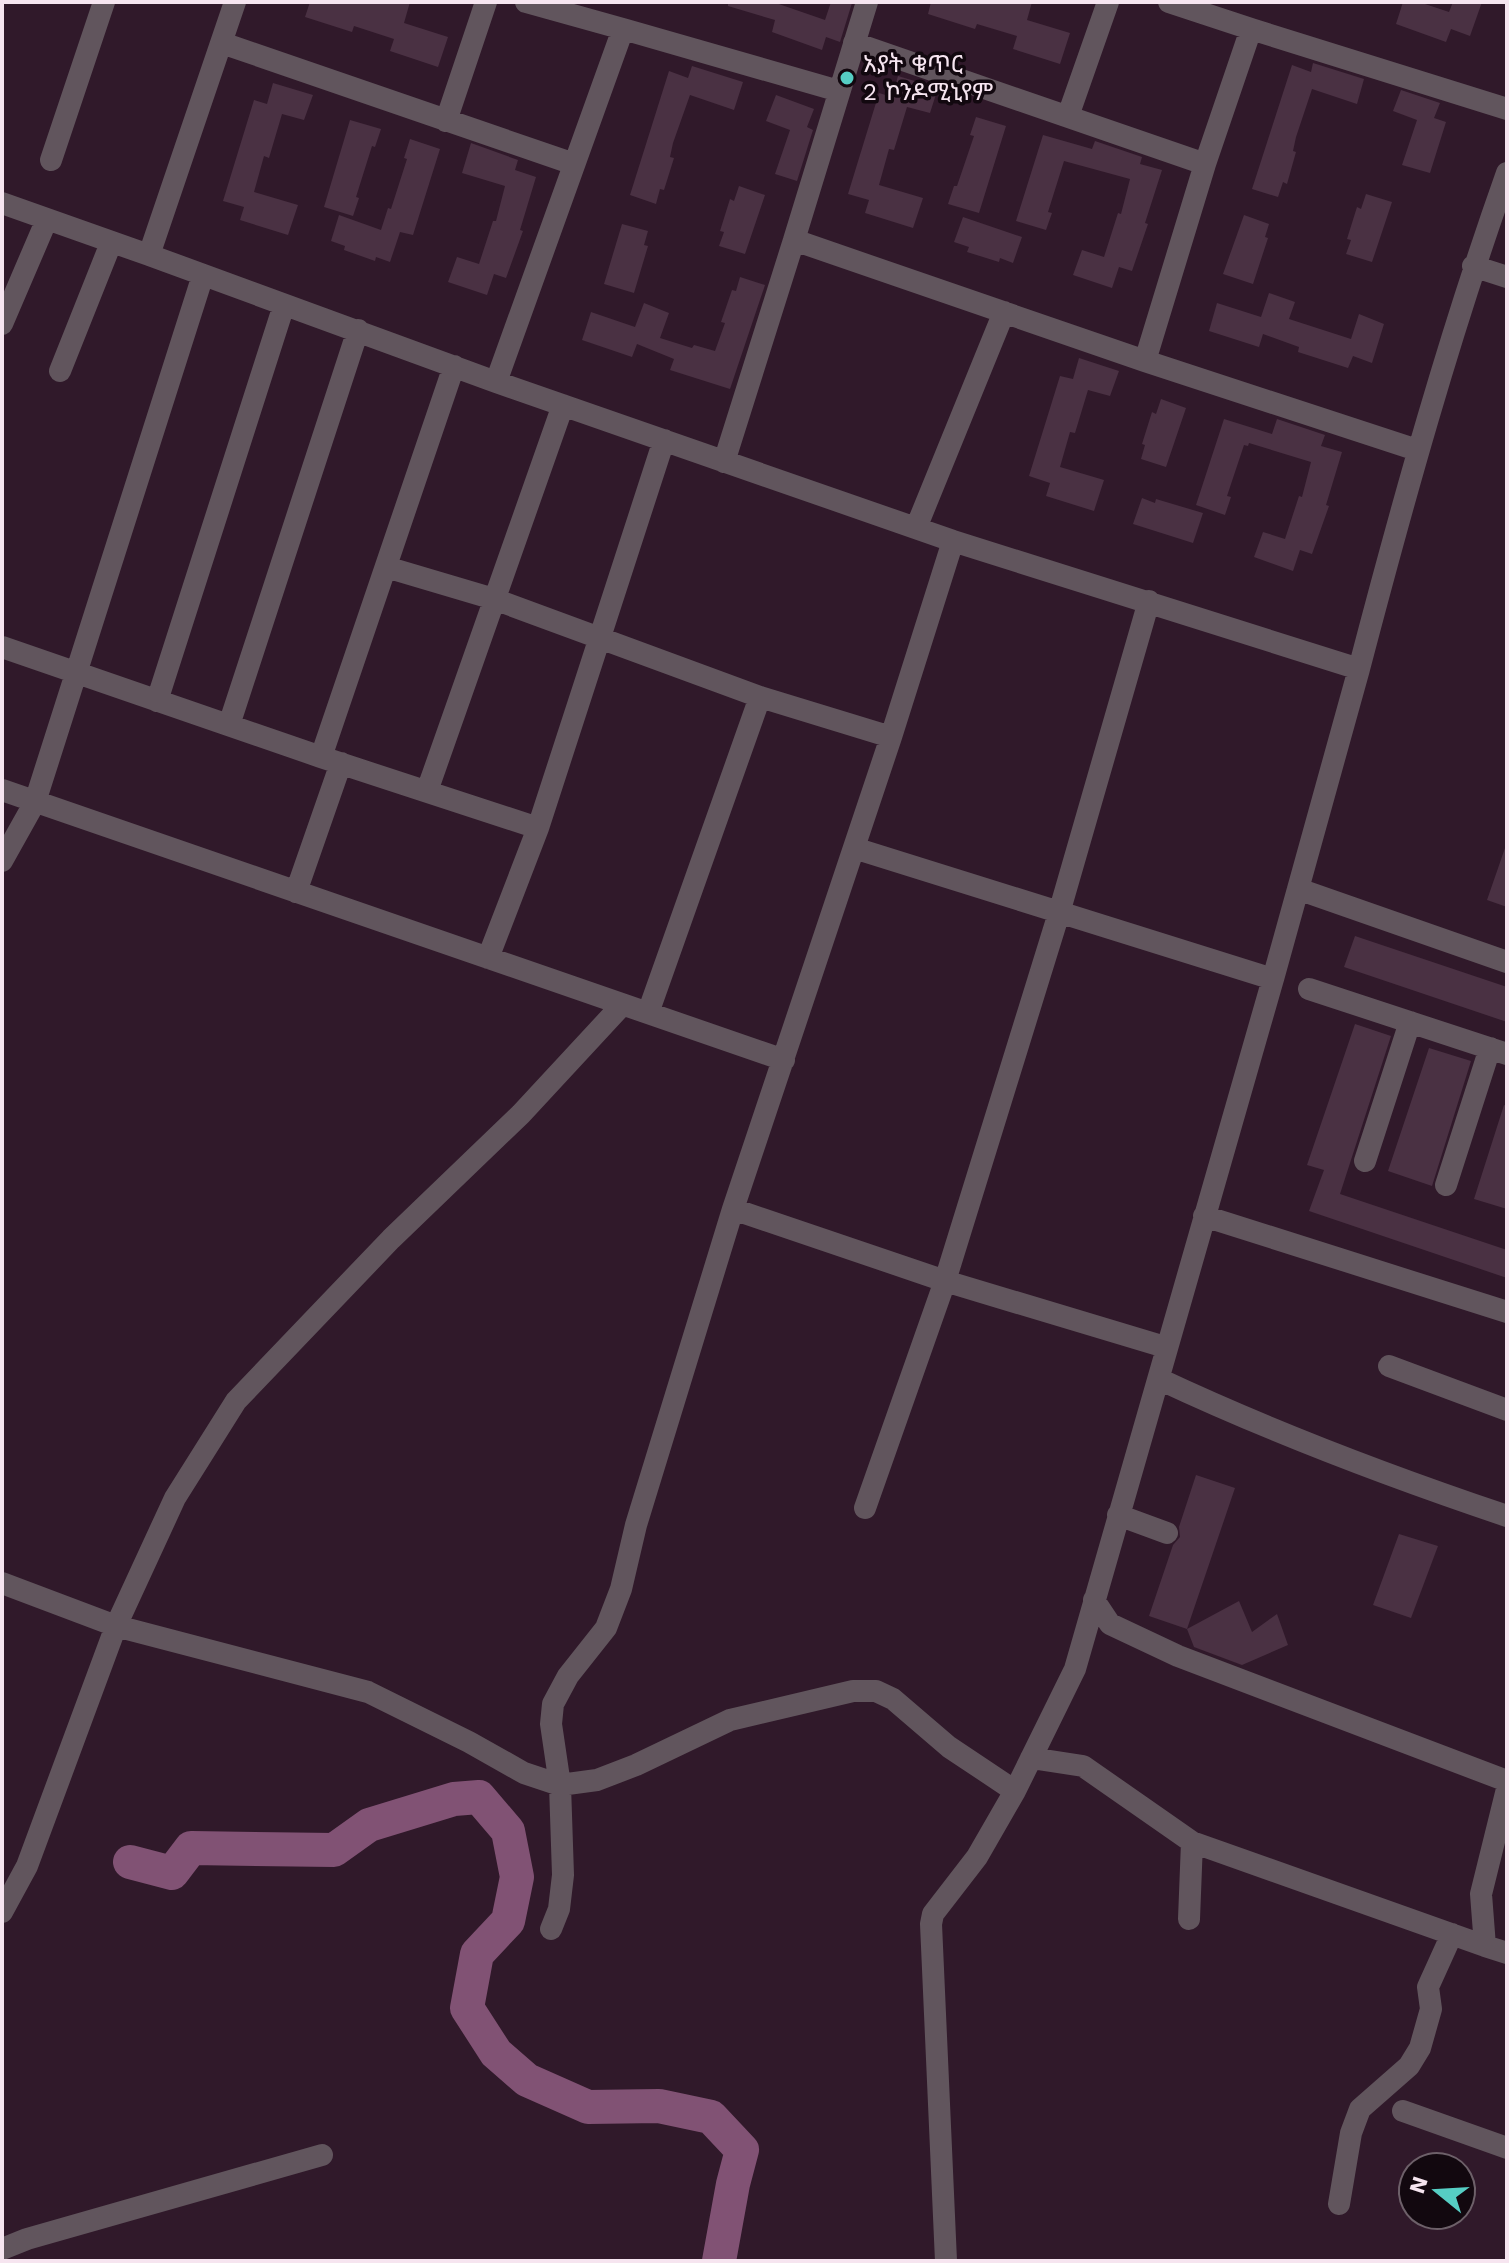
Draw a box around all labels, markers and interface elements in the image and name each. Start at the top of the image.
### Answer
place label: አያት ቁጥር 2 ኮንዶሚኒየም [863,50,993,106]
marker: አያት ቁጥር 2 ኮንዶሚኒየም [838,69,856,87]
north arrow [1397,2151,1477,2231]
text: N [1404,2173,1433,2197]

